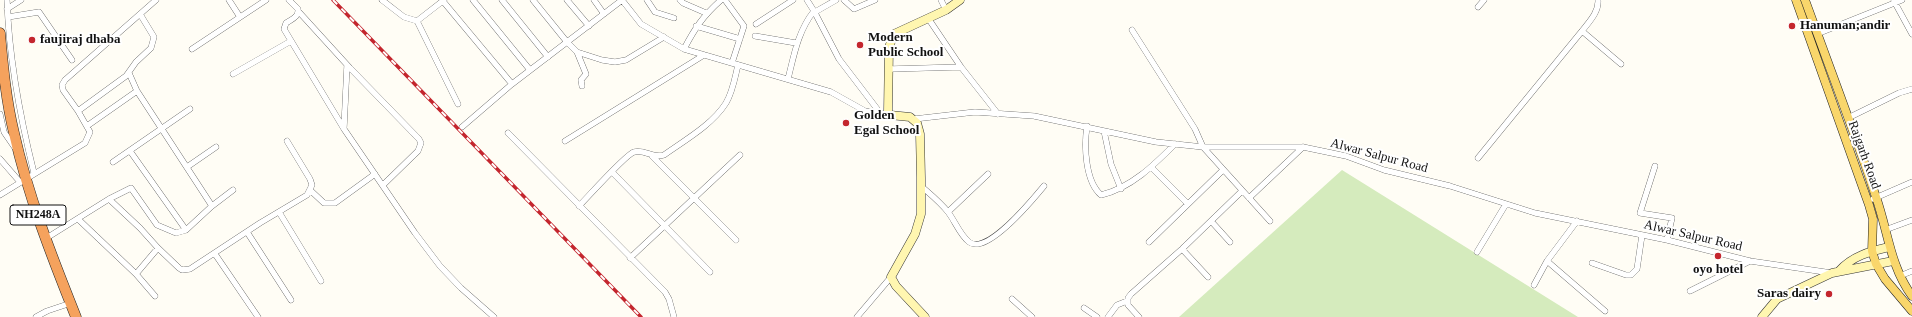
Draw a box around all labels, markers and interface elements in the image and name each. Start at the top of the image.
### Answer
place label: Hanuman;andir [1800,18,1902,34]
marker: Hanuman;andir [1787,21,1797,31]
place label: Modern Public School [868,30,953,61]
place label: faujiraj dhaba [40,32,130,48]
marker: faujiraj dhaba [27,35,37,45]
marker: Modern Public School [855,40,865,50]
place label: Golden Egal School [854,108,927,139]
street label: Rajgarh Road [1843,114,1885,196]
marker: Golden Egal School [841,118,851,128]
street label: Alwar Salpur Road [1323,134,1435,178]
road number: NH248A [10,205,66,225]
street label: Alwar Salpur Road [1637,216,1749,256]
marker: oyo hotel [1713,251,1723,261]
place label: oyo hotel [1688,262,1748,278]
place label: Saras dairy [1749,286,1821,302]
marker: Saras dairy [1824,289,1834,299]

